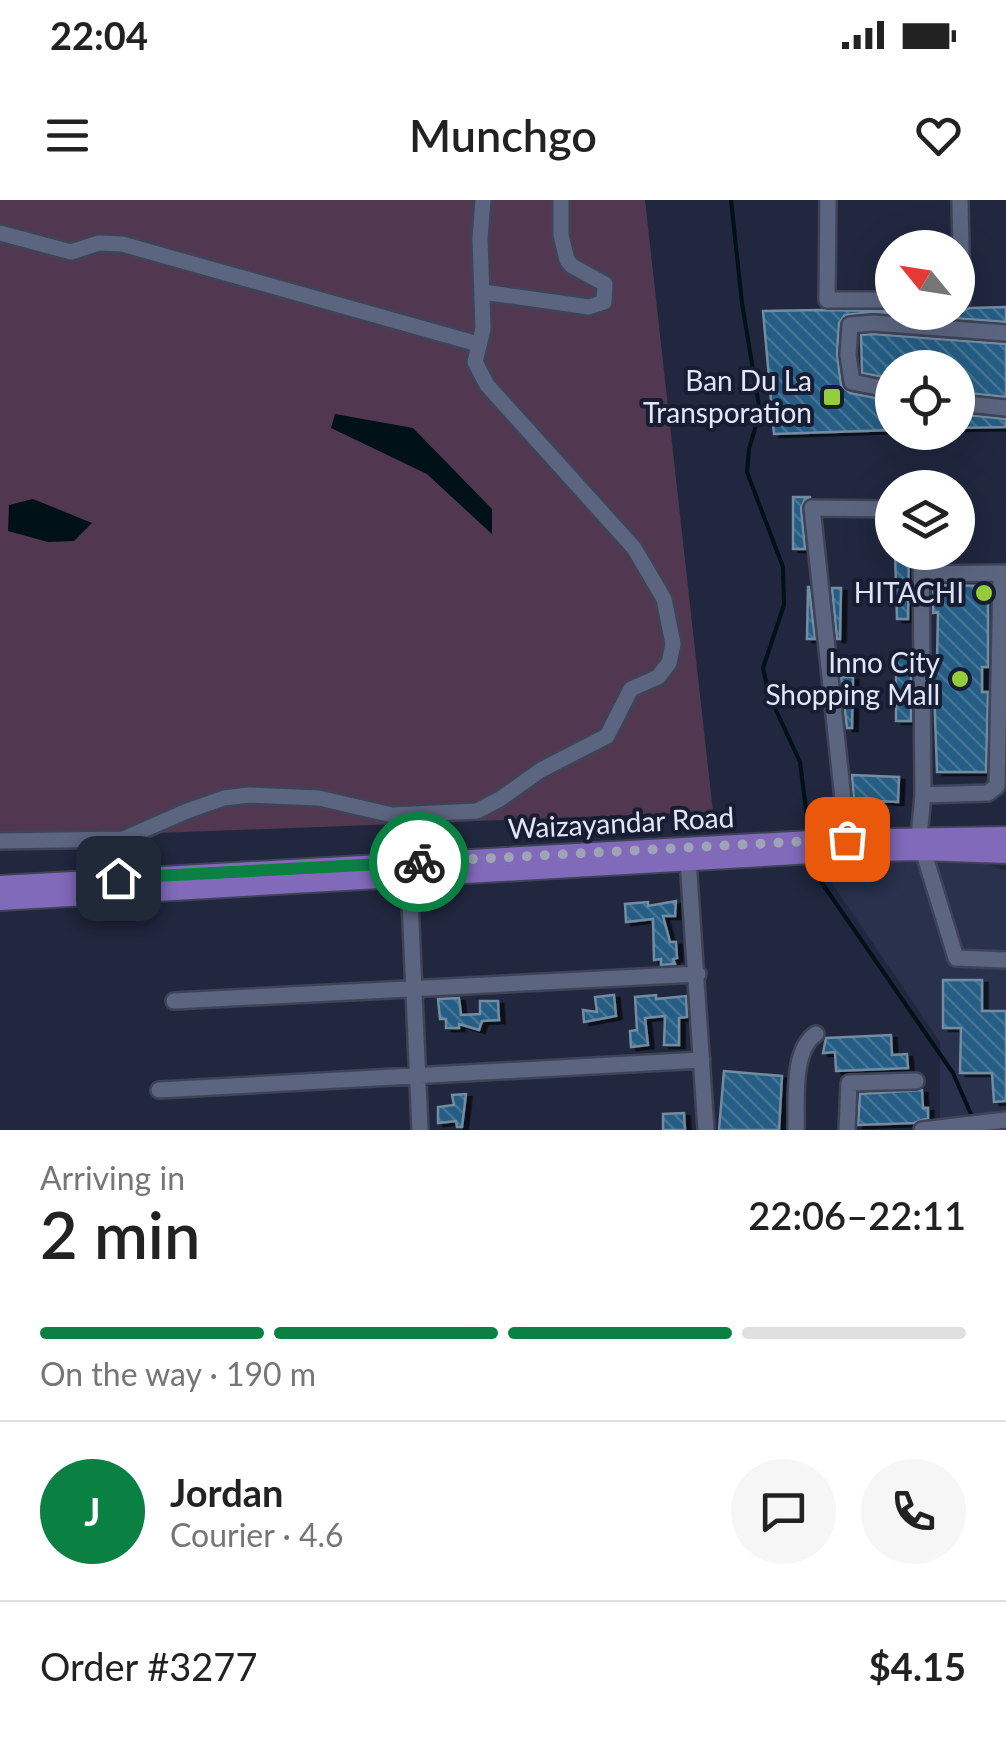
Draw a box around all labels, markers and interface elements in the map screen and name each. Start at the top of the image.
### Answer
text: 22:04 [50,12,148,58]
icon: menu [40,108,95,163]
text: Munchgo [409,108,597,162]
icon: heart [911,108,966,163]
north arrow [875,230,975,330]
map controls [875,230,975,570]
button: locate [875,350,975,450]
place label: Ban Du La Transporation [643,363,812,429]
marker: Ban Du La Transporation [821,386,843,408]
button: layers [875,470,975,570]
place label: HITACHI [854,575,964,609]
marker: HITACHI [973,582,995,604]
place label: Inno City Shopping Mall [765,645,941,711]
marker: Inno City Shopping Mall [949,668,971,690]
pin [805,797,890,882]
street label: Waizayandar Road [507,799,735,845]
courier [369,812,469,912]
icon: bag [820,812,875,867]
icon: bike [392,835,447,890]
pin [76,836,161,921]
icon: home [91,851,146,906]
text: Arriving in [40,1158,185,1197]
text: 22:06–22:11 [748,1192,966,1238]
text: 2 min [40,1195,200,1273]
text: On the way · 190 m [40,1354,316,1393]
button: chat [731,1459,836,1564]
button: phone [861,1459,966,1564]
text: Jordan [170,1469,283,1515]
text: J [84,1488,101,1534]
text: Courier · 4.6 [170,1515,344,1554]
text: Order #3277 [40,1643,257,1689]
text: $4.15 [869,1643,966,1689]

